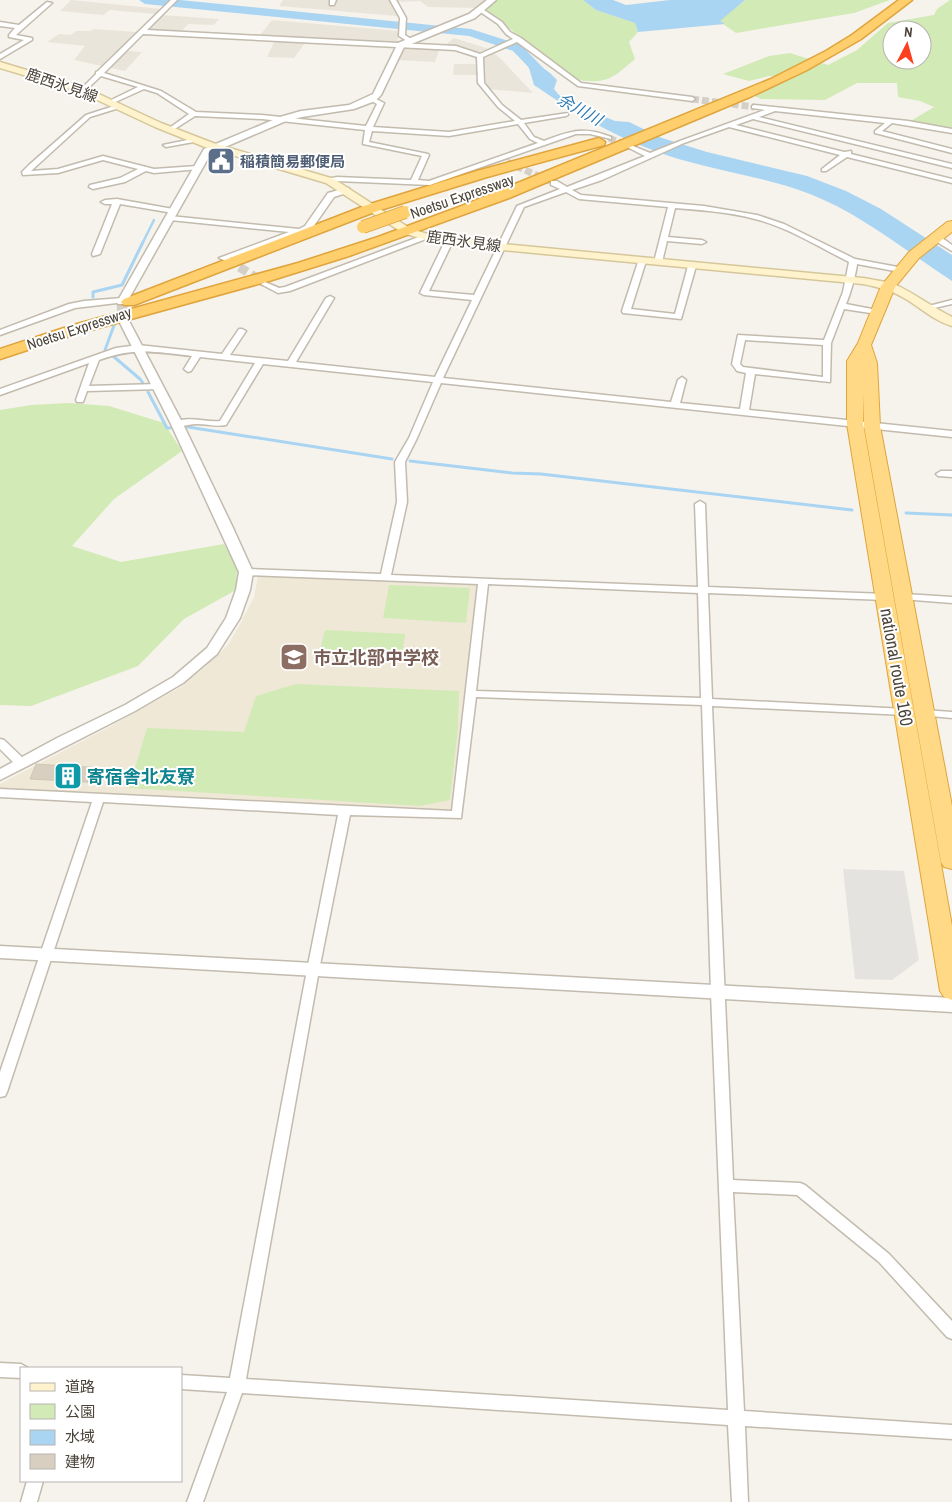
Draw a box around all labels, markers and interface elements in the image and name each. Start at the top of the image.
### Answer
north arrow [882,20,932,70]
text: N [903,23,913,41]
street label: 鹿西氷見線 [23,63,101,107]
water label: 余川川 [554,88,608,131]
public building icon: 稲積簡易郵便局 [206,146,236,176]
place label: 稲積簡易郵便局 [240,151,345,172]
street label: Noetsu Expressway [407,168,518,224]
street label: 鹿西氷見線 [425,225,503,257]
street label: Noetsu Expressway [24,301,135,355]
street label: national route 160 [874,606,920,728]
school or university icon: 市立北部中学校 [279,642,309,672]
place label: 市立北部中学校 [313,645,439,670]
building icon: 寄宿舎北友寮 [53,761,83,791]
place label: 寄宿舎北友寮 [87,764,195,789]
legend [20,1367,182,1482]
text: 道路 [65,1376,95,1397]
text: 公園 [65,1401,95,1422]
text: 水域 [65,1426,95,1447]
text: 建物 [65,1451,95,1472]

